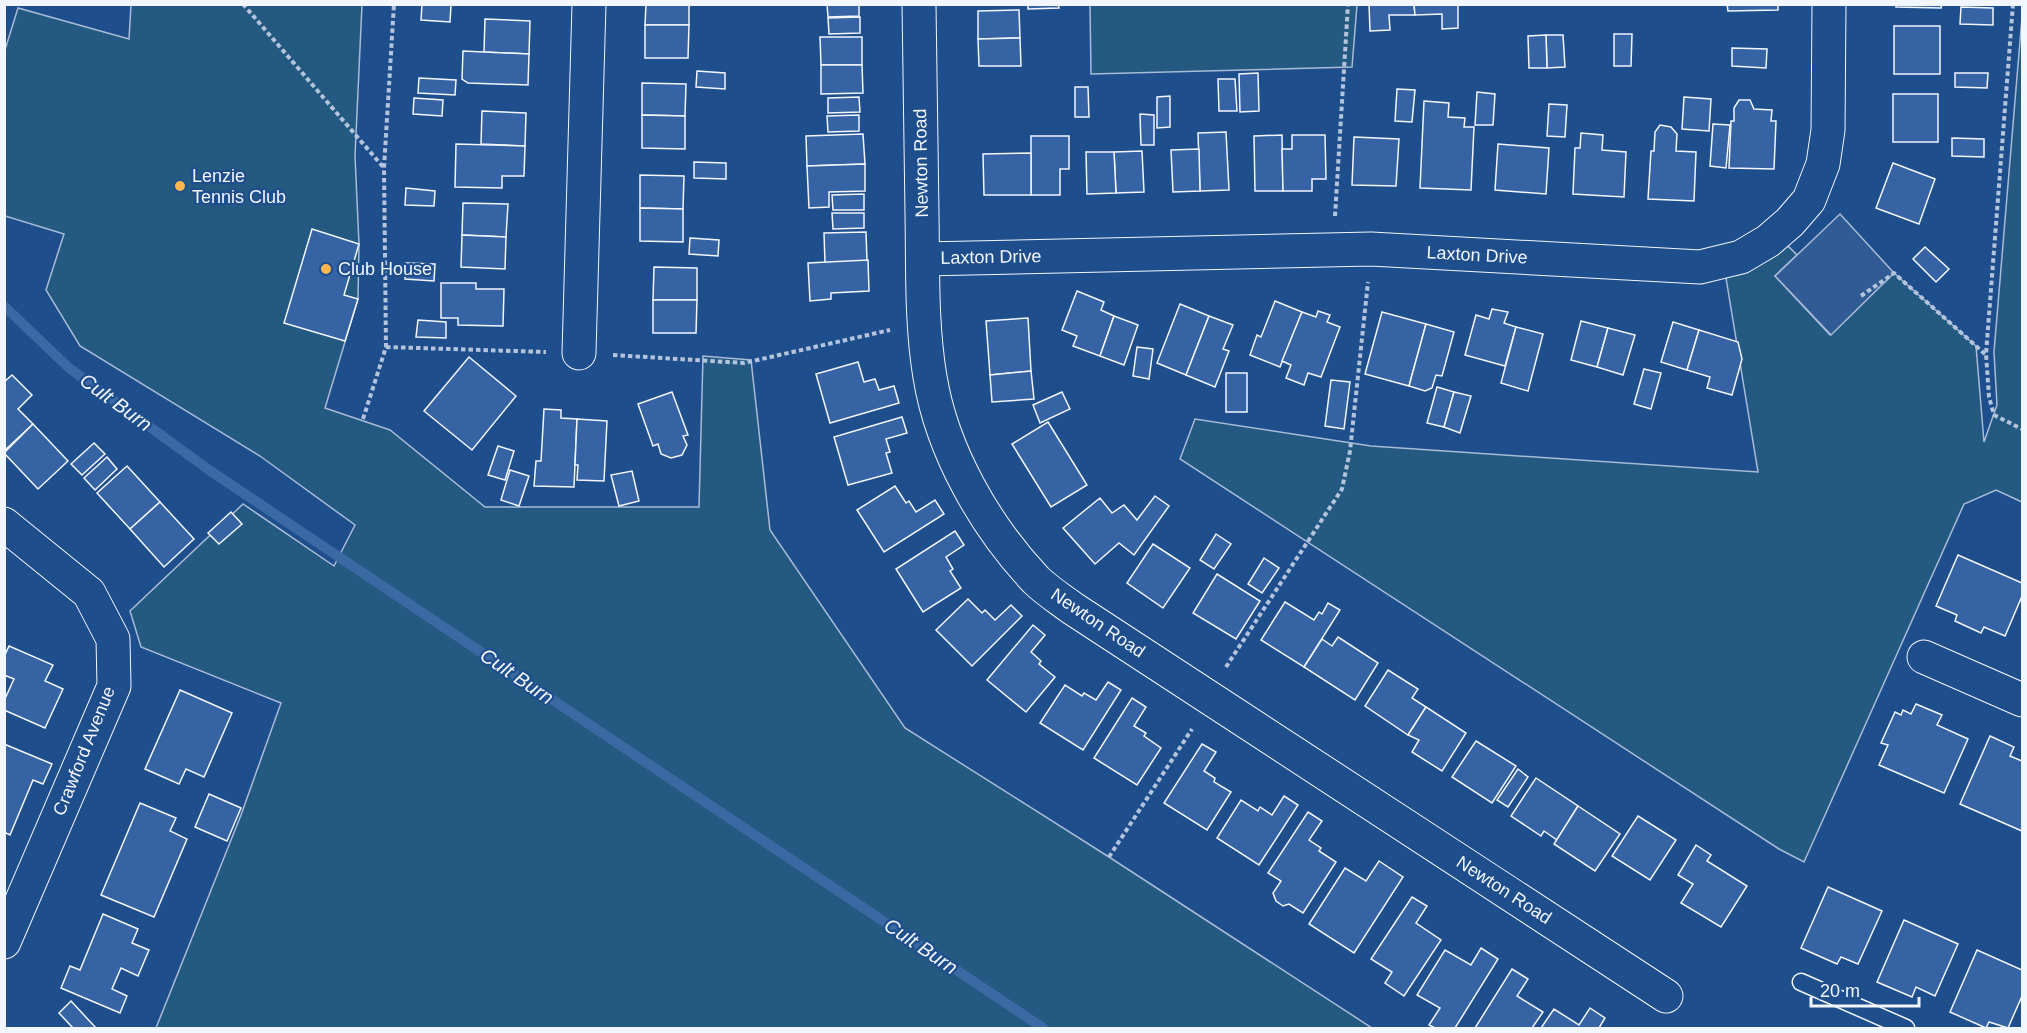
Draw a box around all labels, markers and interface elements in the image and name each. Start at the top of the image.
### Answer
street label: Newton Road [910,108,932,218]
place label: Lenzie Tennis Club [192,166,286,207]
marker: Lenzie Tennis Club [173,179,187,193]
street label: Laxton Drive [1426,242,1528,268]
street label: Laxton Drive [940,246,1042,268]
place label: Club House [338,259,432,279]
marker: Club House [319,262,333,276]
water label: Cult Burn [76,369,156,435]
street label: Newton Road [1047,584,1149,662]
water label: Cult Burn [476,644,558,708]
street label: Crawford Avenue [49,683,119,819]
street label: Newton Road [1453,852,1555,928]
water label: Cult Burn [880,914,962,978]
scale bar [1811,970,1919,1008]
text: 20 m [1820,981,1860,1001]

